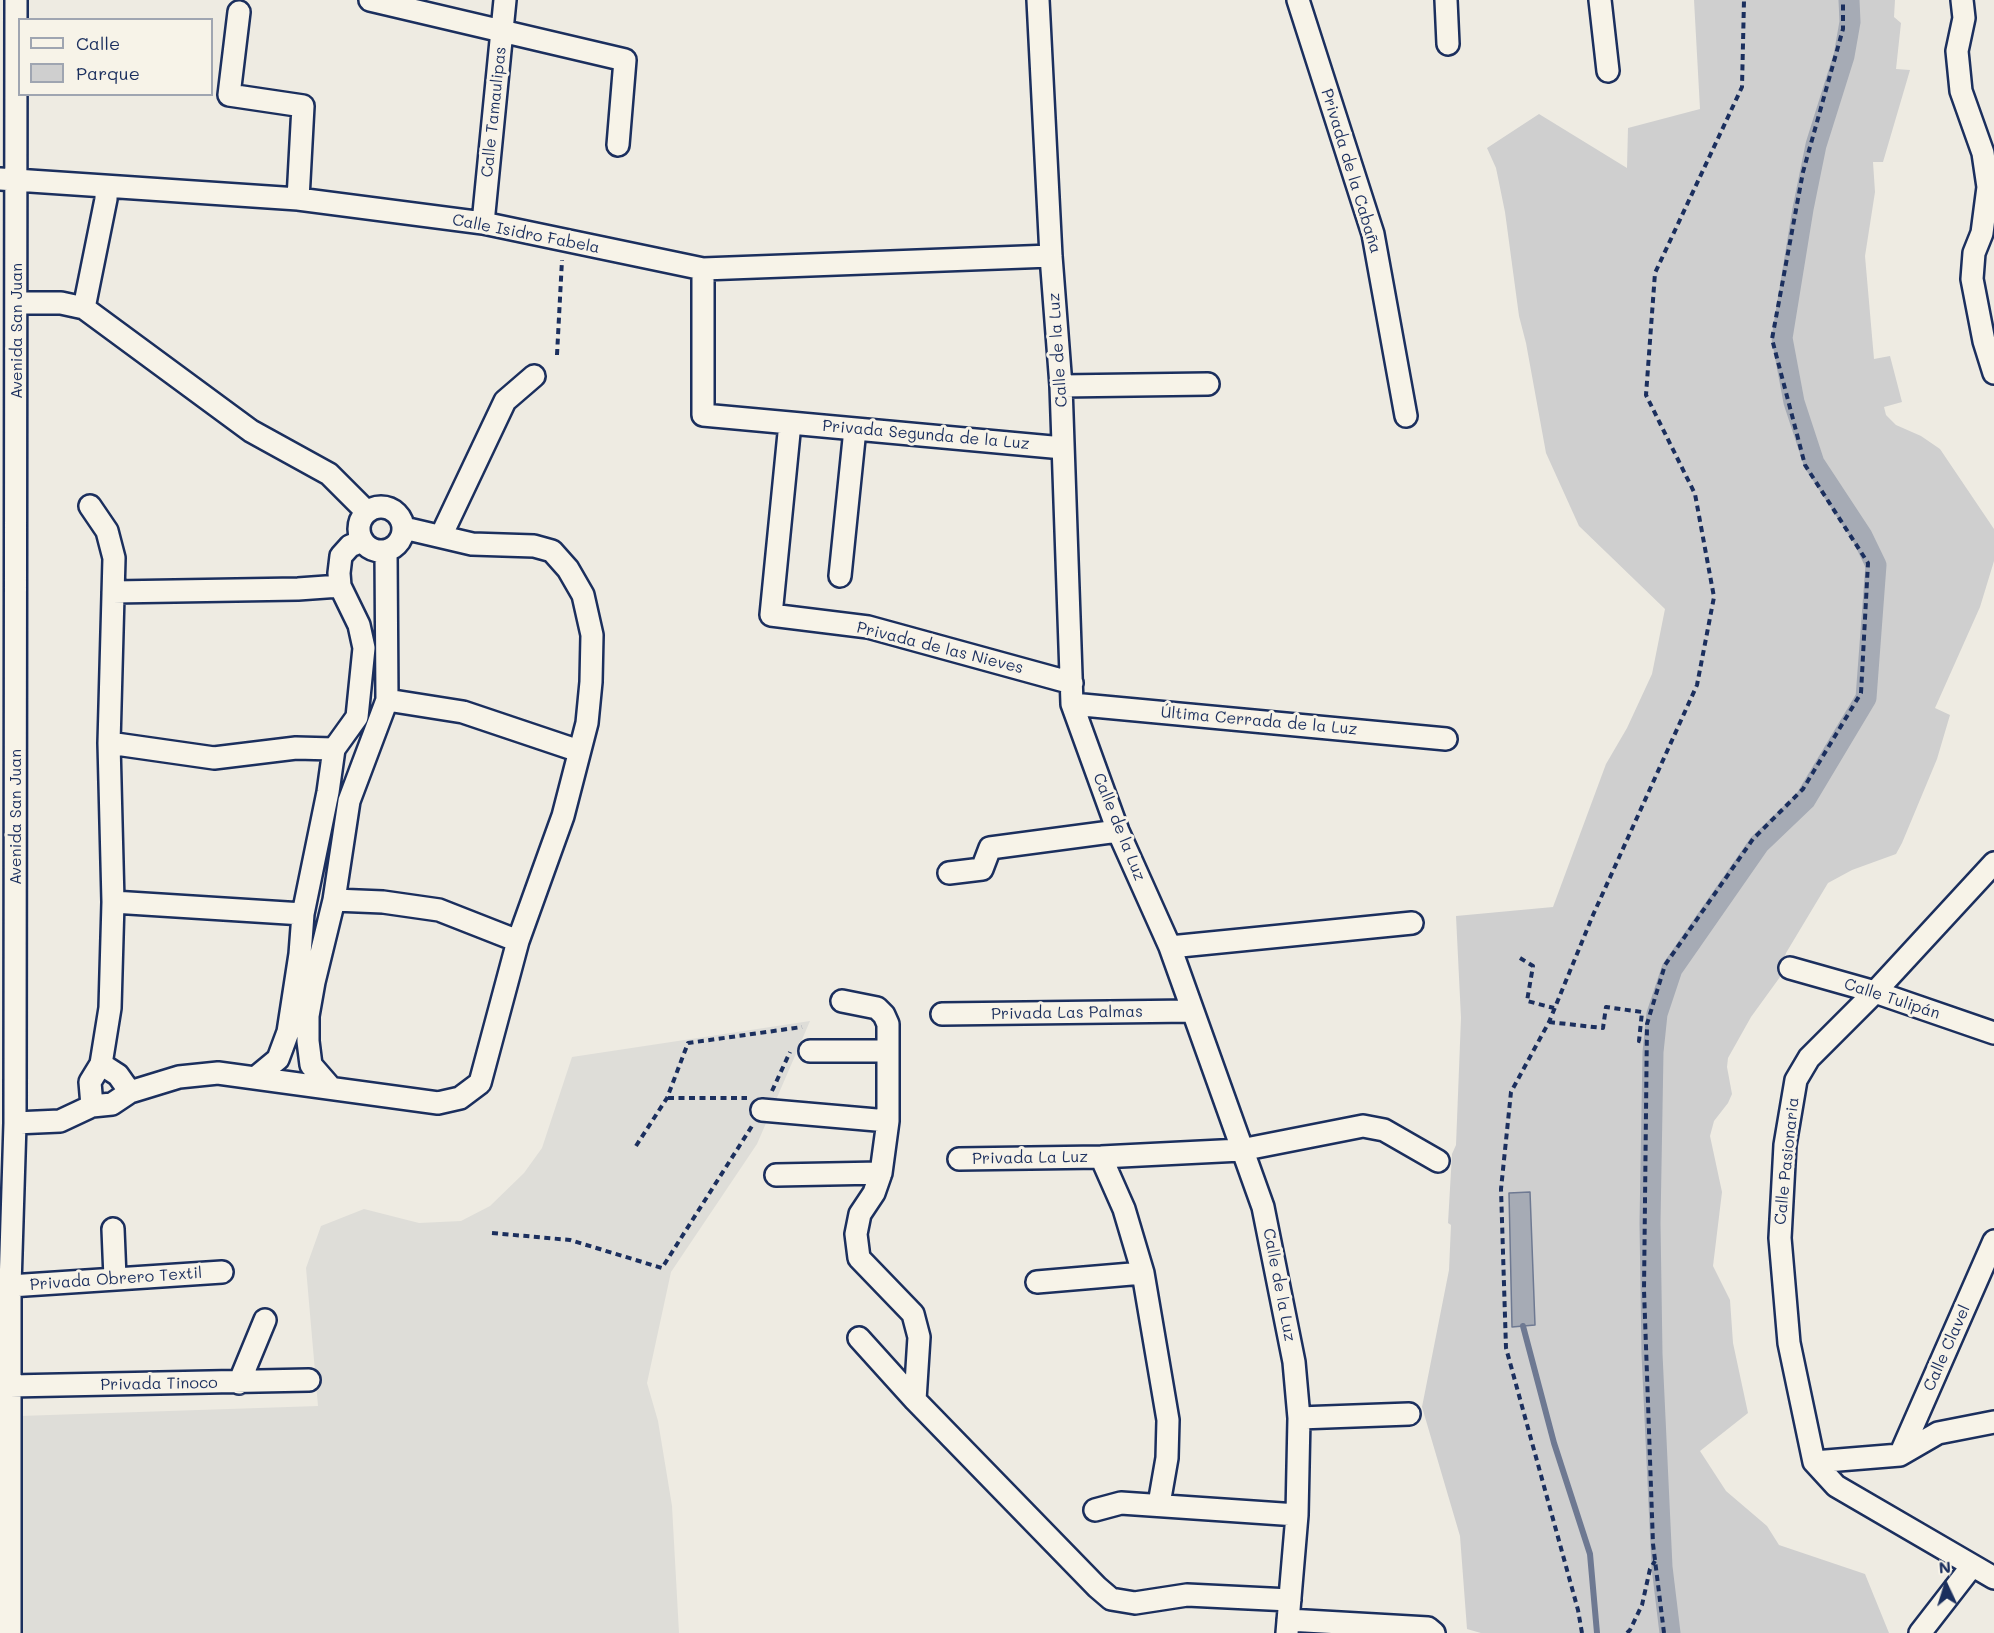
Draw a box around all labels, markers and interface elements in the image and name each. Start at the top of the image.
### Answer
legend [18,18,213,96]
text: Calle [76,31,120,55]
street label: Calle Tamaulipas [478,46,510,178]
text: Parque [76,61,140,85]
street label: Privada de la Cabaña [1317,86,1385,256]
street label: Calle Isidro Fabela [451,210,601,258]
street label: Avenida San Juan [7,263,27,399]
street label: Calle de la Luz [1044,292,1072,408]
street label: Privada Segunda de la Luz [822,416,1030,454]
street label: Privada de las Nieves [855,618,1025,678]
street label: Última Cerrada de la Luz [1160,703,1358,739]
street label: Avenida San Juan [6,749,26,885]
street label: Calle de la Luz [1089,770,1149,884]
street label: Calle Tulipán [1842,974,1942,1024]
street label: Privada Las Palmas [991,1002,1143,1024]
street label: Calle Pasionaria [1771,1096,1803,1226]
street label: Privada La Luz [972,1147,1088,1169]
street label: Calle de la Luz [1259,1227,1299,1343]
street label: Privada Obrero Textil [29,1263,203,1295]
street label: Calle Clavel [1919,1302,1975,1394]
street label: Privada Tinoco [100,1373,218,1395]
north arrow [1916,1555,1976,1615]
text: N [1938,1556,1952,1577]

